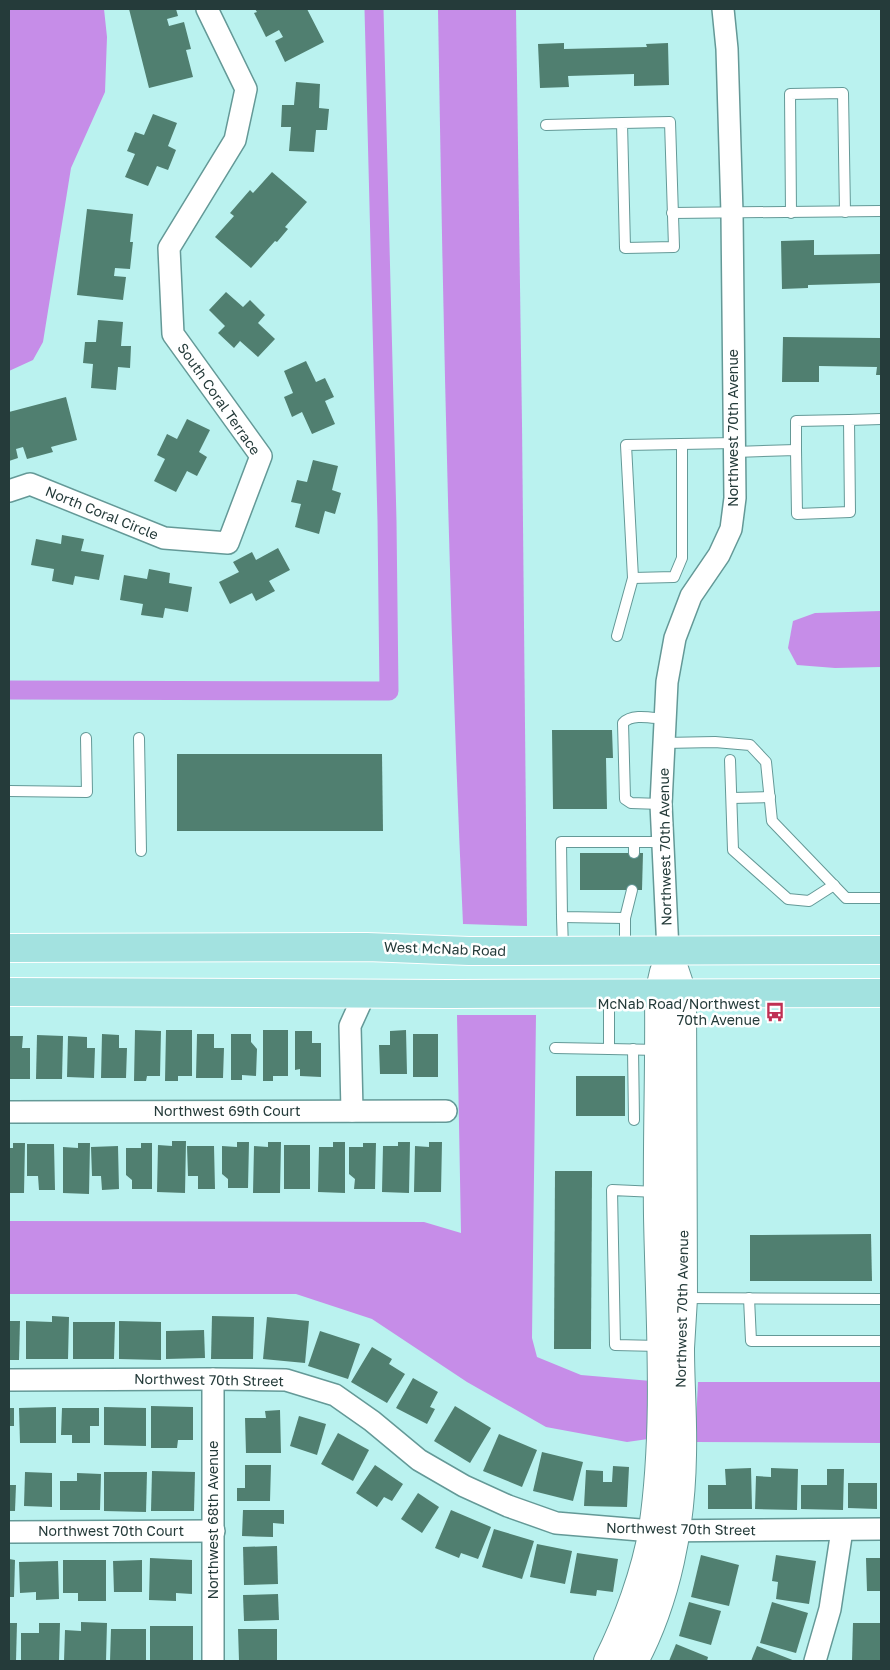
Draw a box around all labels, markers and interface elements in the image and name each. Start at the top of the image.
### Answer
street label: South Coral Terrace [174,340,264,458]
street label: Northwest 70th Avenue [724,349,741,507]
street label: North Coral Circle [43,482,161,543]
street label: Northwest 70th Avenue [655,768,674,926]
street label: West McNab Road [384,938,506,959]
place label: McNab Road/Northwest 70th Avenue [597,995,760,1028]
bus stop icon: McNab Road/Northwest 70th Avenue [764,1001,786,1023]
street label: Northwest 69th Court [153,1102,301,1119]
street label: Northwest 70th Avenue [672,1230,691,1388]
street label: Northwest 70th Street [134,1370,284,1389]
street label: Northwest 68th Avenue [204,1441,221,1599]
street label: Northwest 70th Street [606,1519,756,1538]
street label: Northwest 70th Court [38,1522,184,1539]

